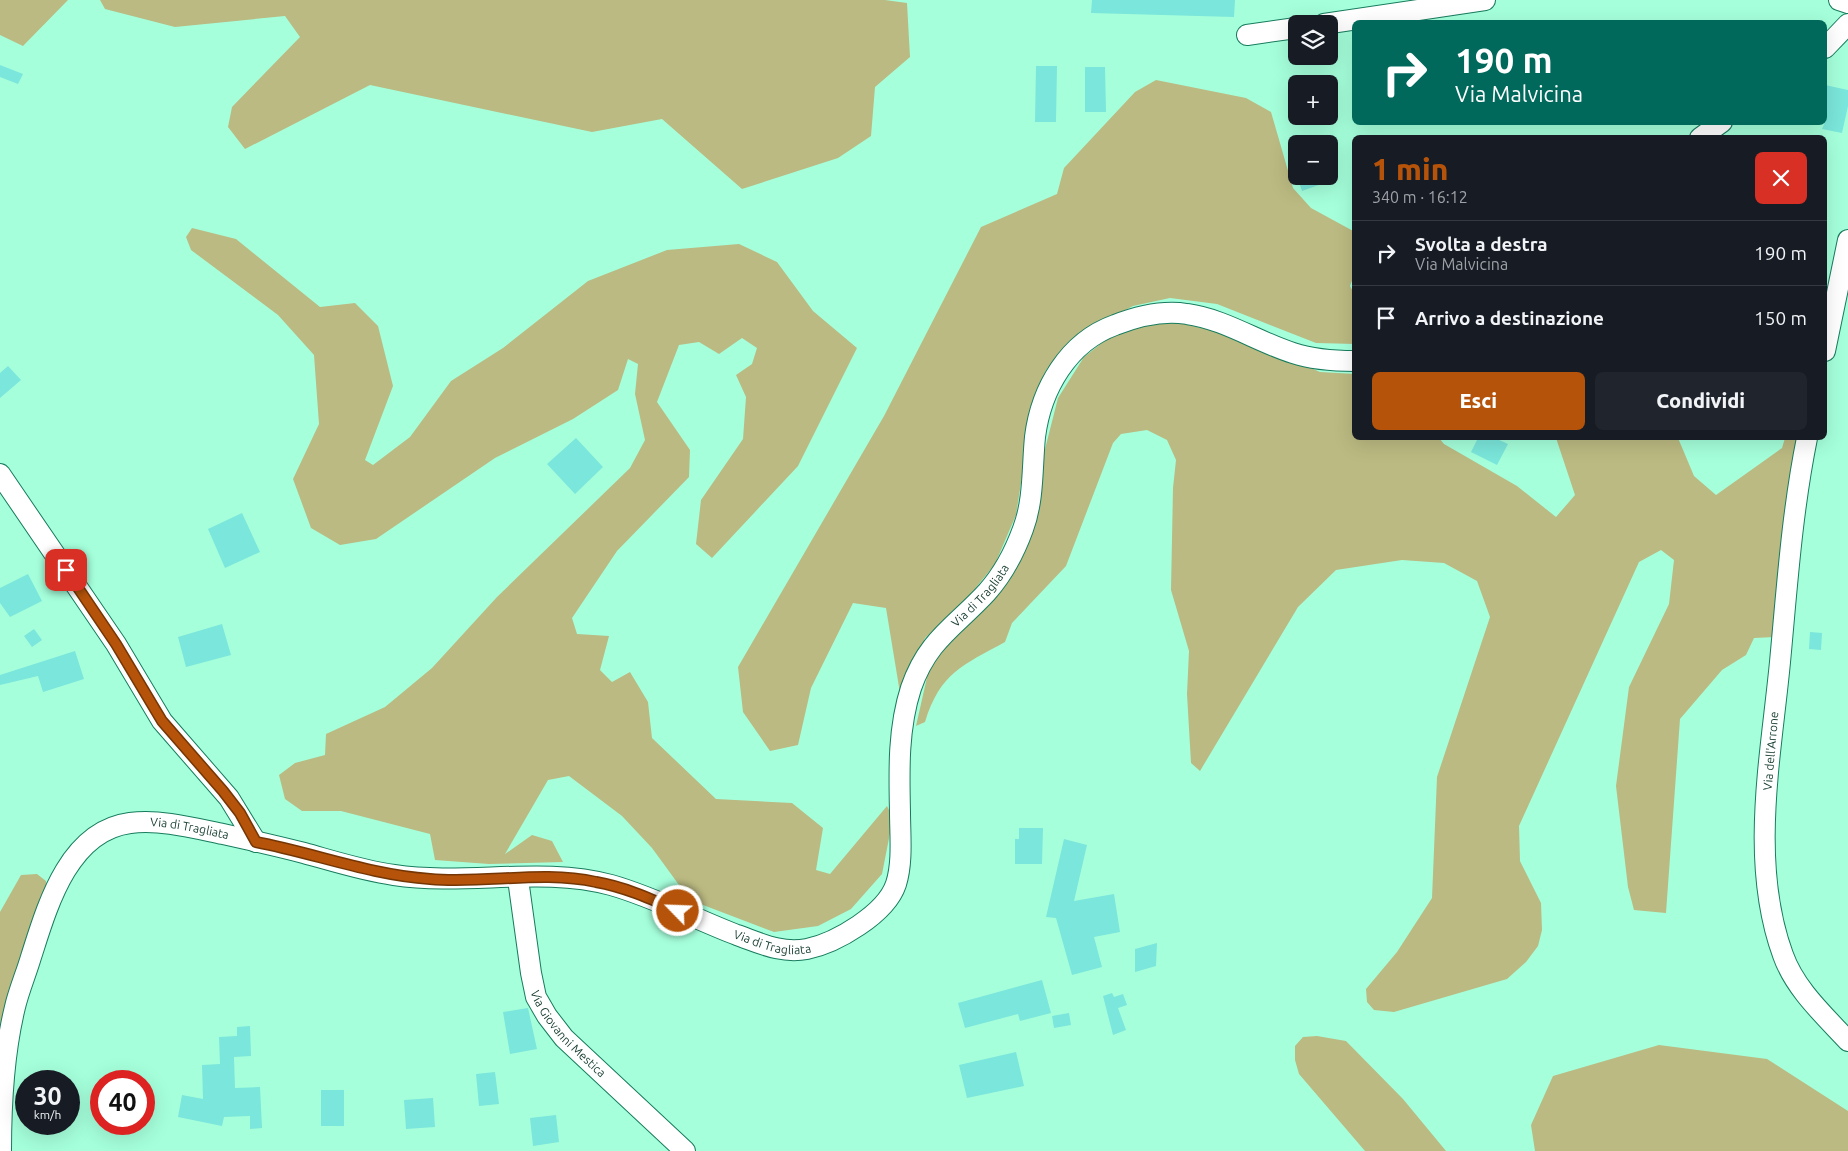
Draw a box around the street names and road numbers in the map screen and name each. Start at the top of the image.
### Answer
street label: Via di Tragliata [949,562,1011,629]
street label: Via dell'Arrone [1761,711,1780,791]
street label: Via di Tragliata [150,815,230,841]
street label: Via di Tragliata [732,927,812,956]
street label: Via Giovanni Mestica [529,989,608,1079]

